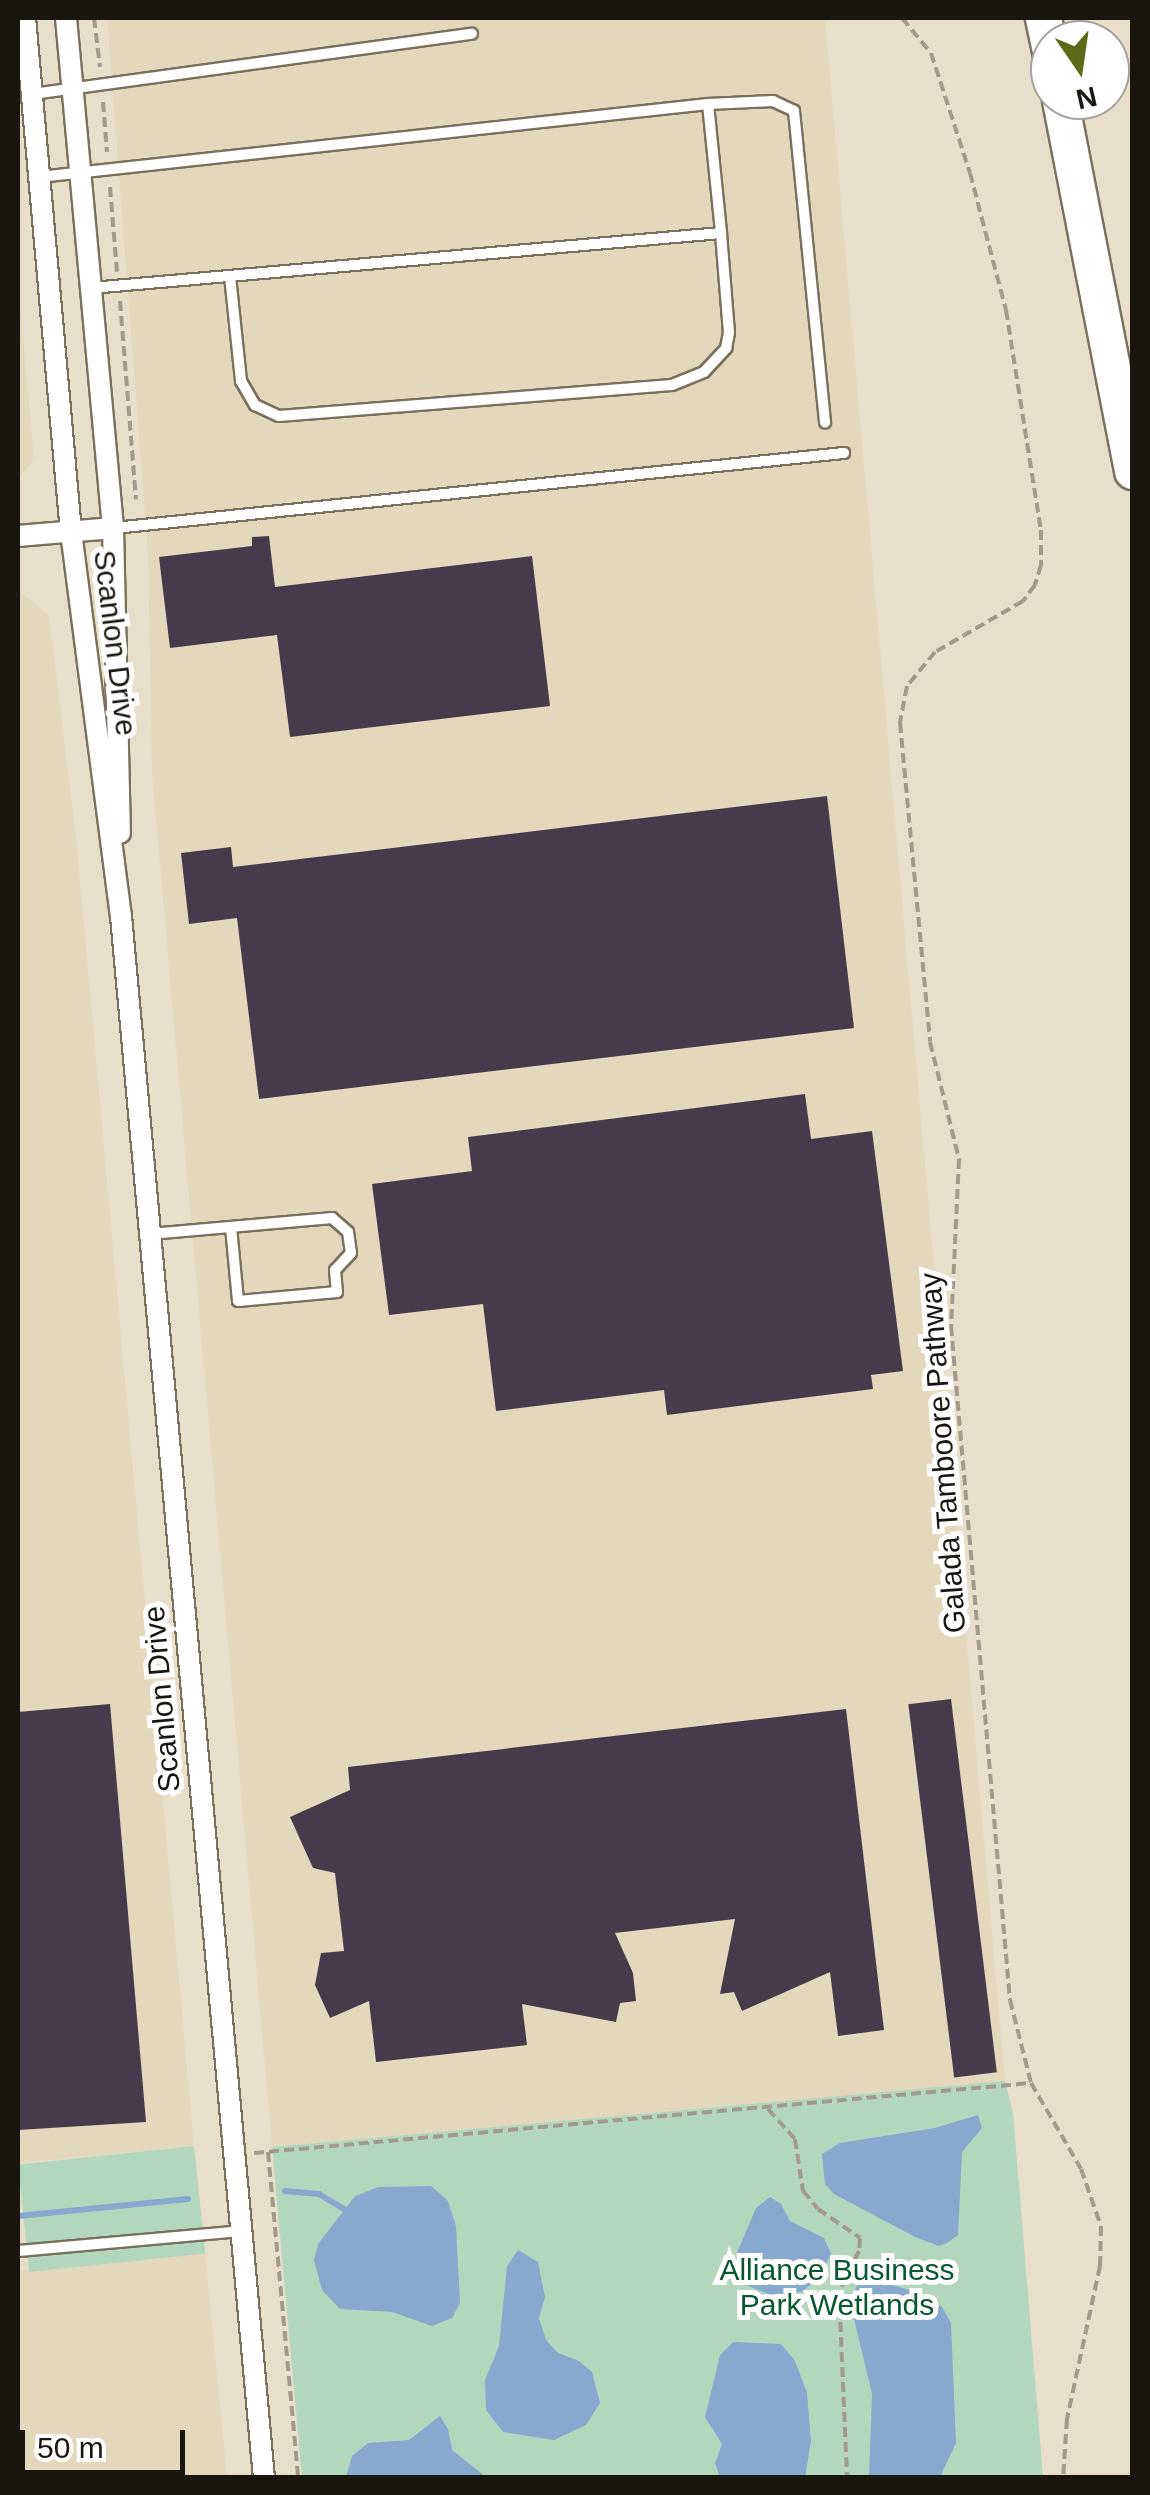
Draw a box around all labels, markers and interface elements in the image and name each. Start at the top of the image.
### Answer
north arrow [1030,20,1130,120]
text: N [1073,80,1100,115]
street label: Scanlon Drive [86,548,144,738]
street label: Galada Tamboore Pathway [912,1271,974,1635]
street label: Scanlon Drive [136,1604,188,1794]
park label: Alliance Business Park Wetlands [719,2252,955,2322]
scale bar [25,2410,190,2472]
text: 50 m [37,2431,104,2464]

